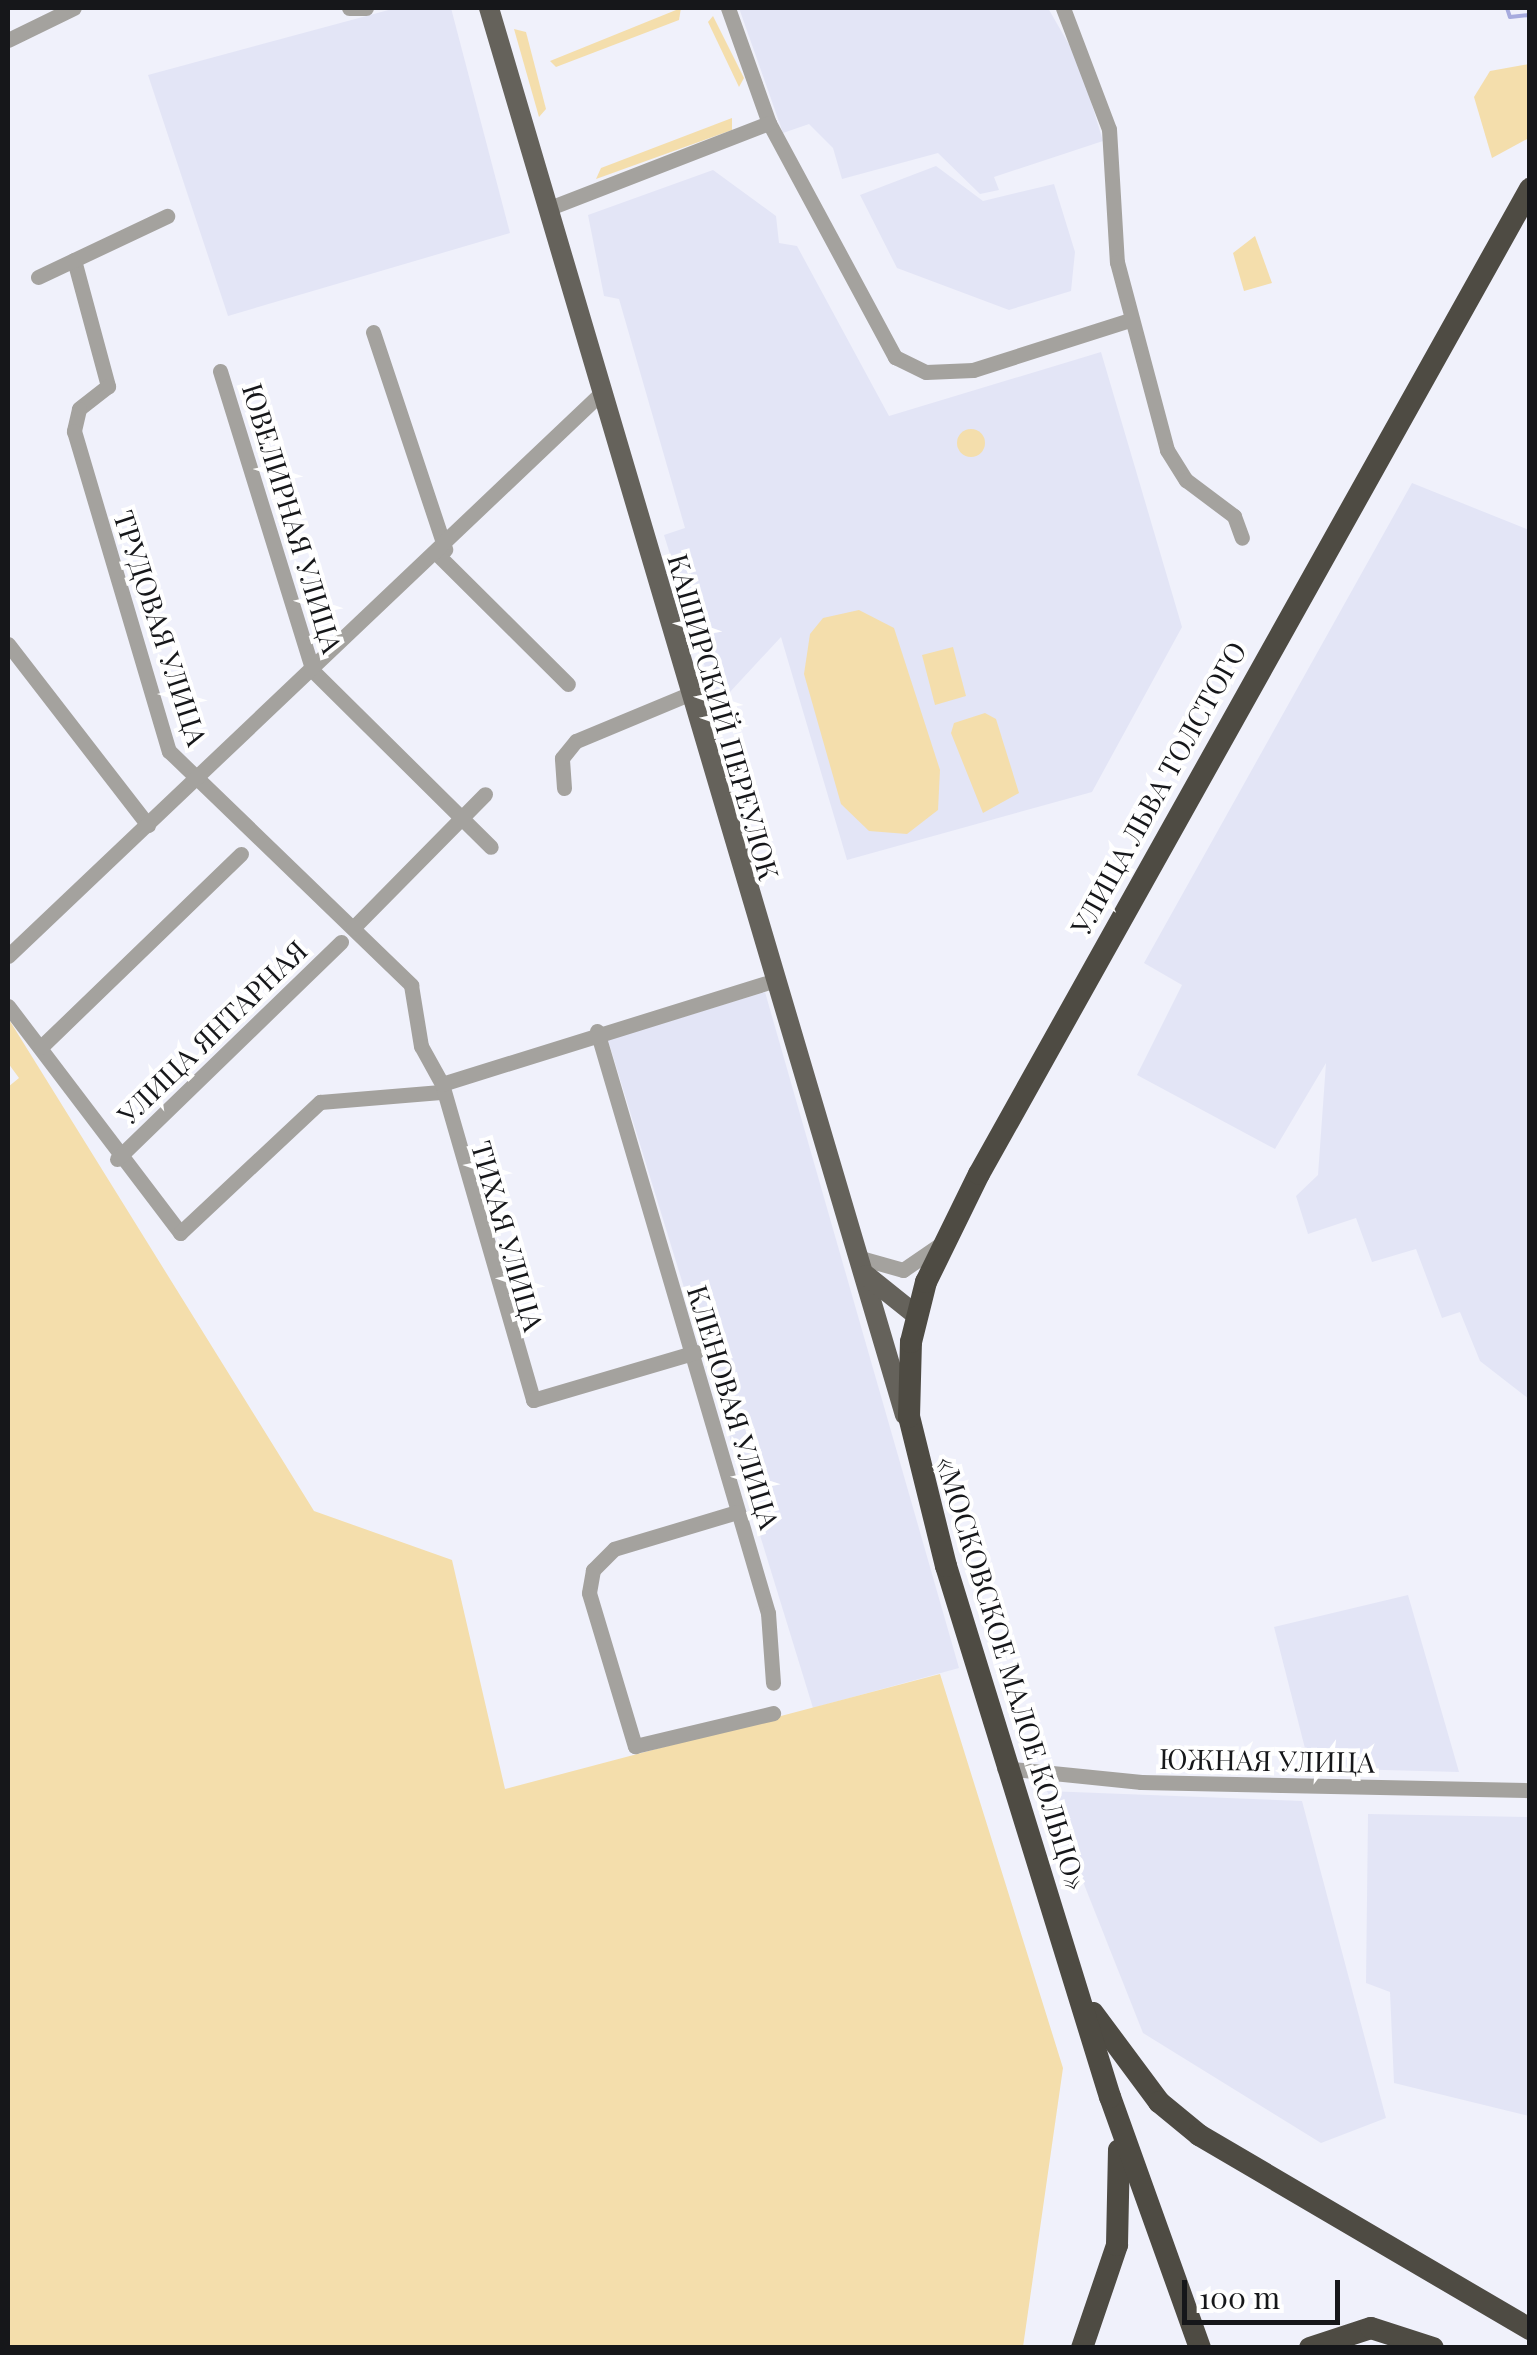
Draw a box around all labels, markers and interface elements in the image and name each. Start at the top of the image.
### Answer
street label: ЮВЕЛИРНАЯ УЛИЦА [236,379,350,657]
street label: ТРУДОВАЯ УЛИЦА [107,506,215,750]
street label: КАШИРСКИЙ ПЕРЕУЛОК [661,550,787,884]
street label: УЛИЦА ЛЬВА ТОЛСТОГО [1063,636,1253,940]
street label: УЛИЦА ЯНТАРНАЯ [110,933,314,1131]
street label: ТИХАЯ УЛИЦА [465,1137,551,1335]
street label: КЛЕНОВАЯ УЛИЦА [681,1281,787,1533]
street label: «МОСКОВСКОЕ МАЛОЕ КОЛЬЦО» [930,1452,1094,1894]
street label: ЮЖНАЯ УЛИЦА [1159,1741,1375,1779]
scale bar [1187,2260,1344,2322]
text: 100 m [1199,2277,1280,2317]

